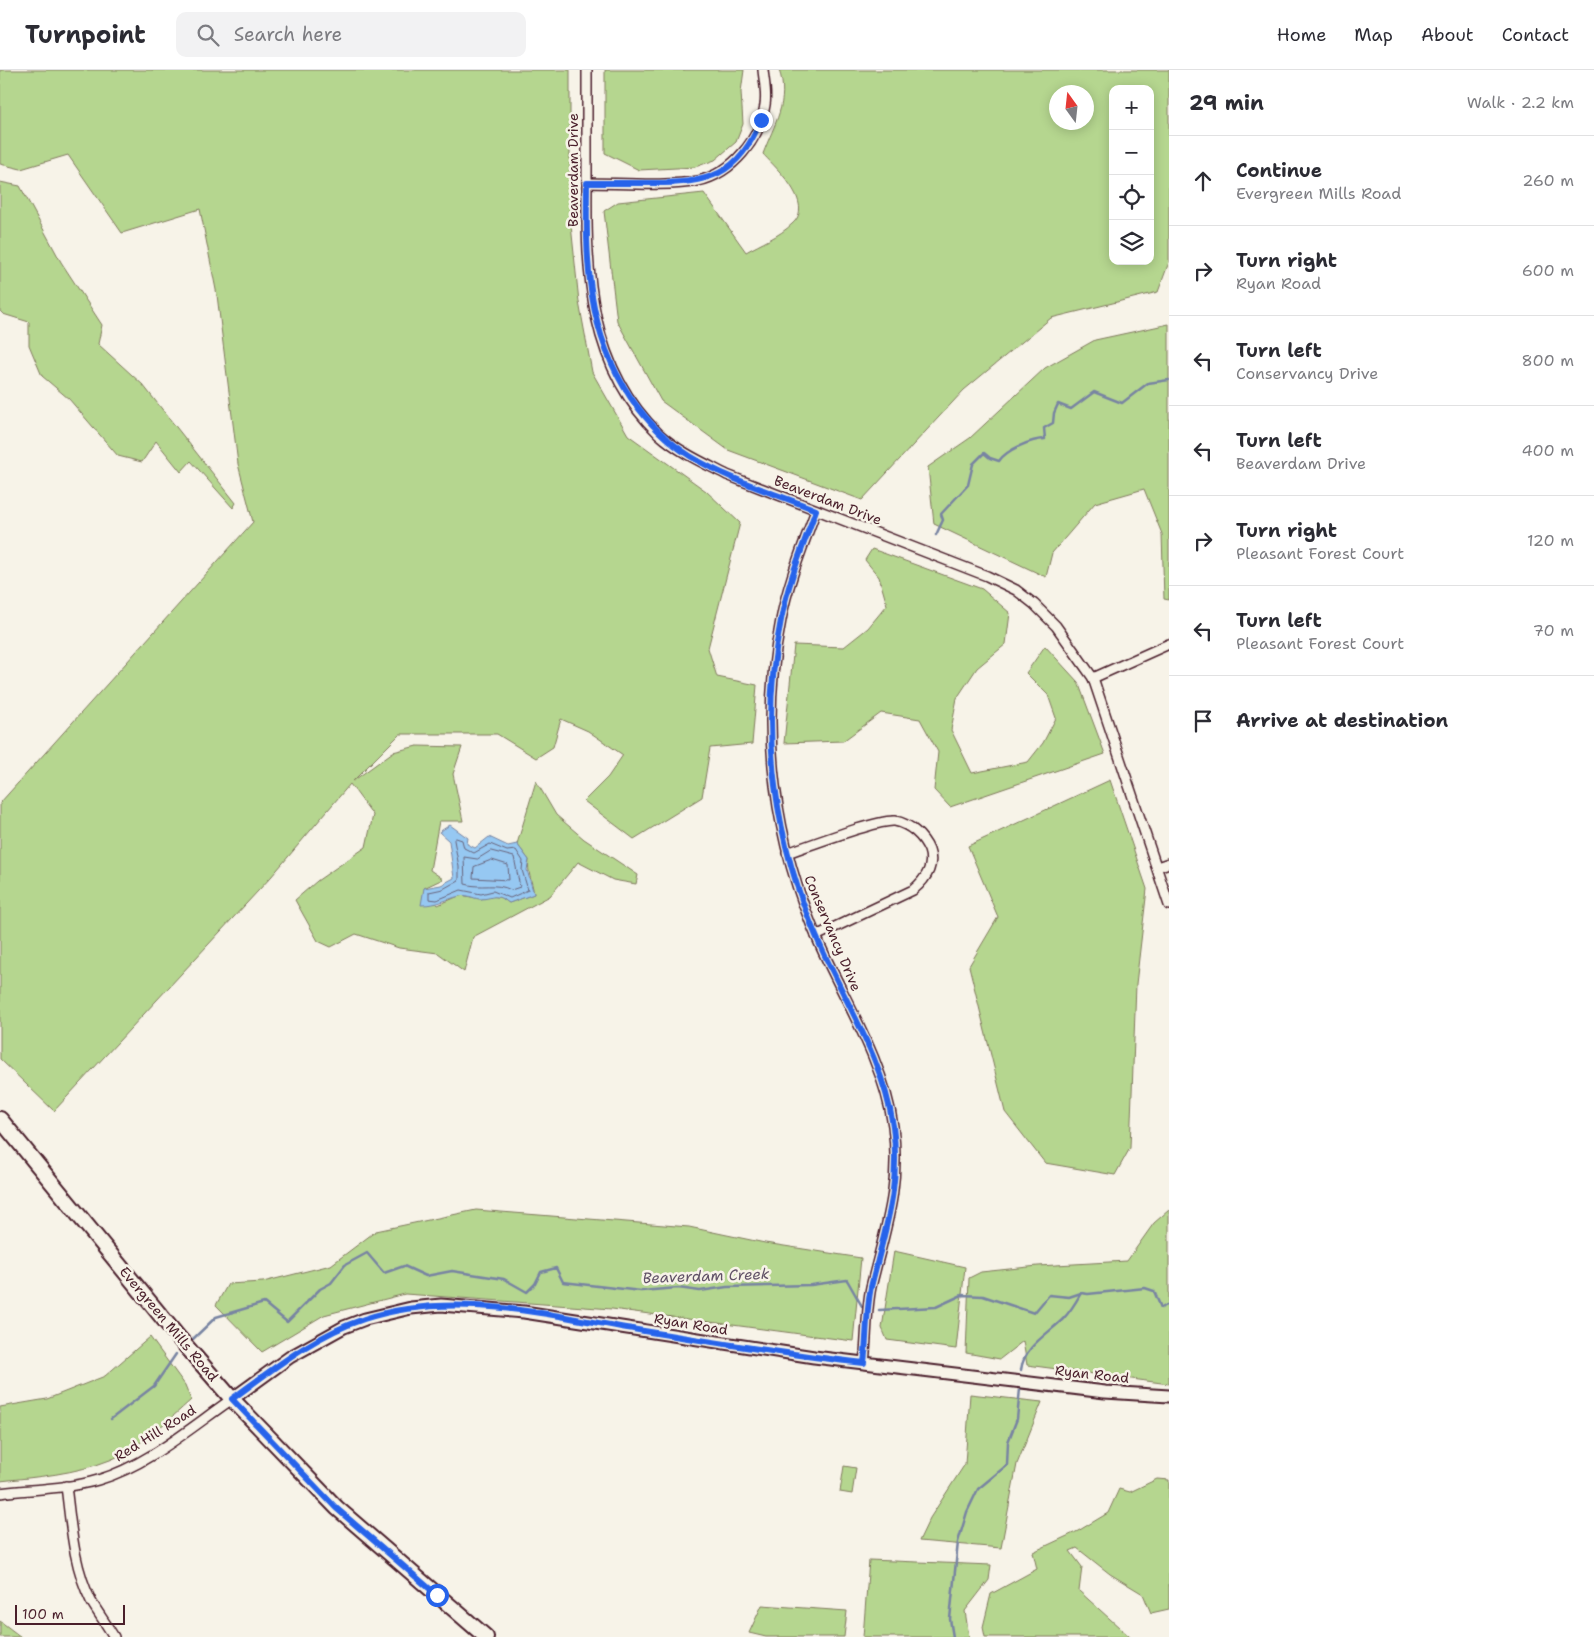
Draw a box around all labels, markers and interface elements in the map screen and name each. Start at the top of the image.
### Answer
search box [176,12,526,57]
text: Turnpoint [25,19,146,51]
icon: search [194,21,222,49]
text: Search here [234,22,342,47]
text: Home [1277,23,1326,47]
text: Map [1354,23,1393,47]
text: About [1421,23,1474,47]
text: Contact [1502,23,1569,47]
north arrow [1049,85,1094,130]
map controls [1109,85,1154,265]
button: + [1109,85,1154,130]
text: 29 min [1189,89,1264,117]
text: Walk · 2.2 km [1467,92,1574,113]
route end [750,109,773,132]
street label: Beaverdam Drive [564,113,582,227]
button: − [1109,130,1154,175]
text: Continue [1236,158,1322,183]
icon: ahead [1189,167,1217,195]
text: 260 m [1522,170,1574,191]
button: locate [1109,175,1154,220]
text: Evergreen Mills Road [1236,183,1401,204]
button: layers [1109,220,1154,265]
text: Turn right [1236,248,1337,273]
icon: right [1189,257,1217,285]
text: 600 m [1522,260,1574,281]
text: Ryan Road [1236,273,1321,294]
text: Turn left [1236,338,1322,363]
icon: left [1189,347,1217,375]
text: 800 m [1522,350,1574,371]
text: Conservancy Drive [1236,363,1378,384]
text: Turn left [1236,428,1322,453]
icon: left [1189,437,1217,465]
text: 400 m [1521,440,1574,461]
text: Beaverdam Drive [1236,453,1366,474]
street label: Beaverdam Drive [772,471,884,529]
text: Turn right [1236,518,1337,543]
icon: right [1189,527,1217,555]
text: 120 m [1527,530,1574,551]
text: Pleasant Forest Court [1236,543,1404,564]
text: Turn left [1236,608,1322,633]
icon: left [1189,617,1217,645]
text: 70 m [1533,620,1574,641]
text: Pleasant Forest Court [1236,633,1404,654]
icon: arrive [1189,707,1217,735]
text: Arrive at destination [1236,708,1448,733]
street label: Conservancy Drive [800,872,866,994]
street label: Evergreen Mills Road [116,1263,222,1385]
water label: Beaverdam Creek [642,1264,770,1288]
street label: Ryan Road [653,1309,729,1339]
street label: Ryan Road [1054,1361,1130,1387]
street label: Red Hill Road [111,1401,199,1465]
route start [426,1584,449,1607]
scale bar [15,1602,125,1625]
text: 100 m [22,1605,64,1623]

